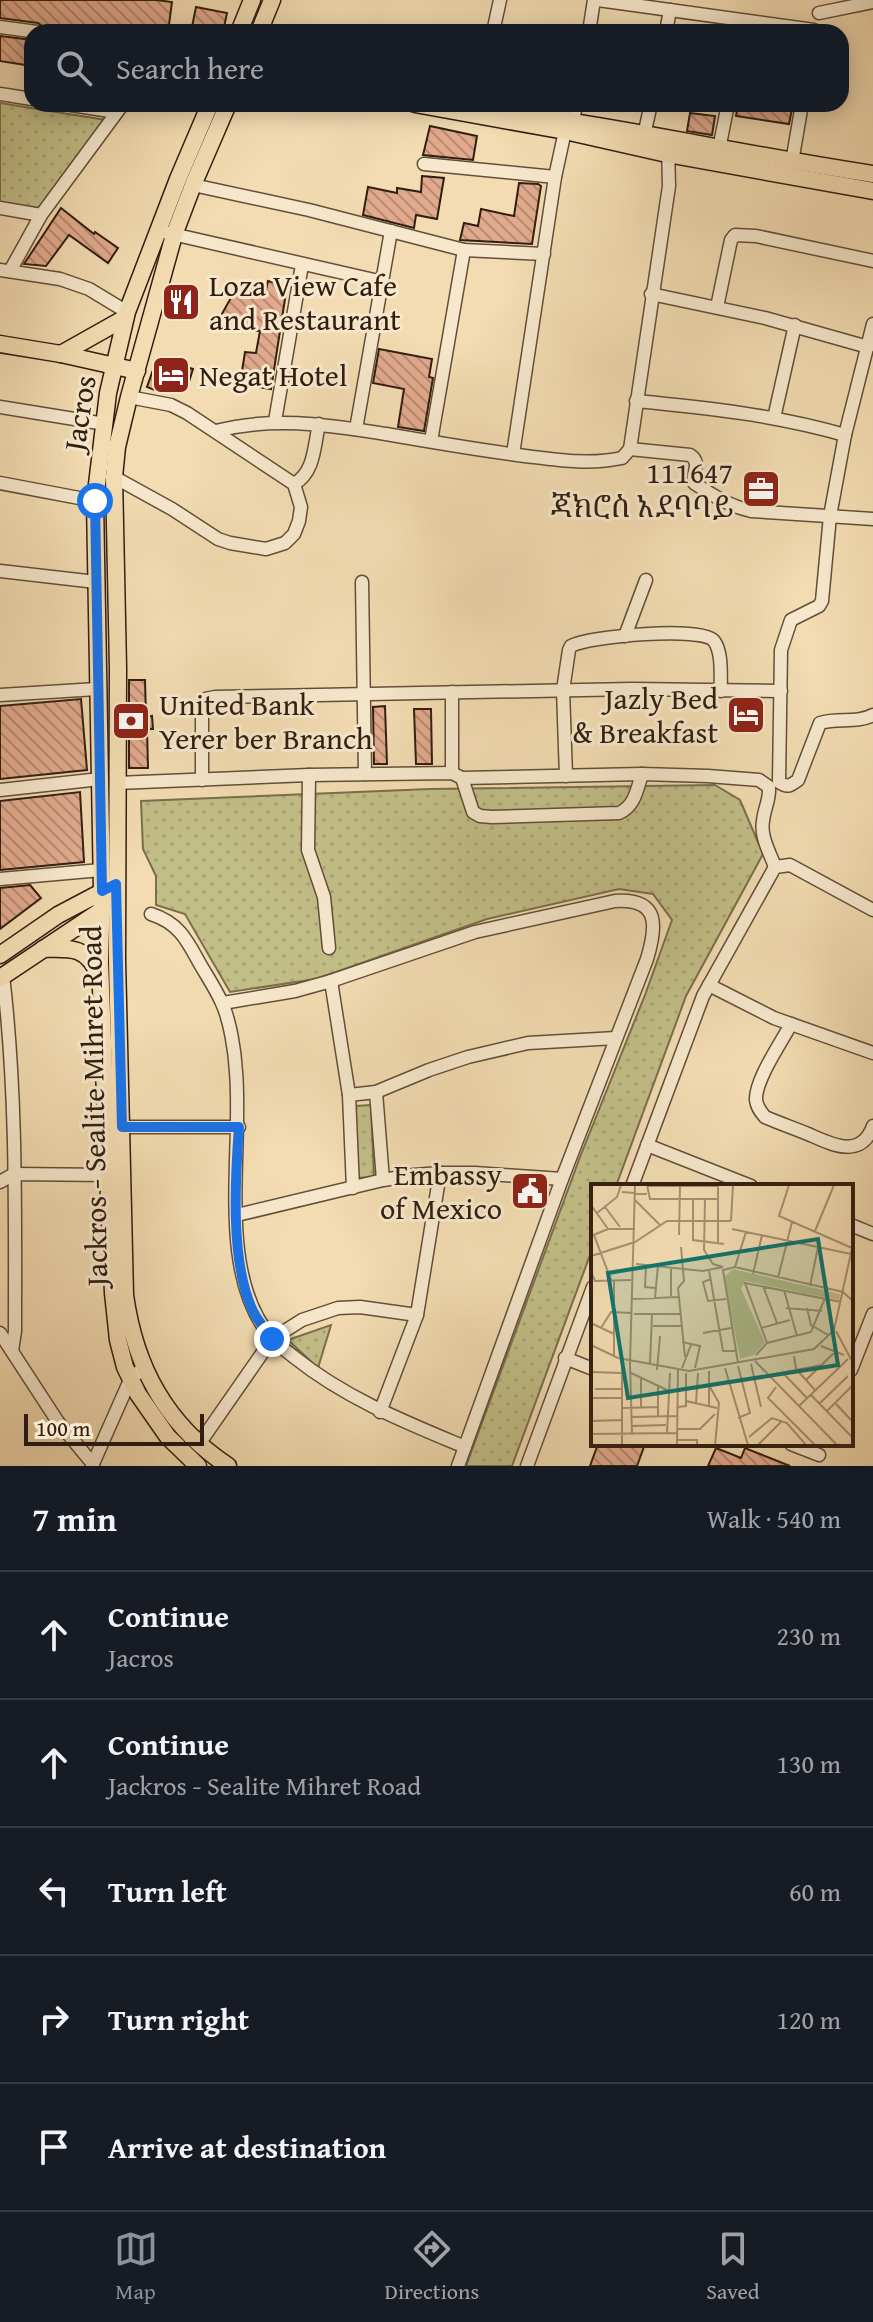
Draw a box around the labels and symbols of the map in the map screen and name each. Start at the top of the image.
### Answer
place label: Loza View Cafe and Restaurant [209,263,401,341]
restaurant icon: Loza View Cafe and Restaurant [160,281,202,323]
place label: Negat Hotel [199,353,347,397]
hotel icon: Negat Hotel [150,354,192,396]
street label: Jacros [51,372,107,458]
place label: 111647 ጃክሮስ አደባባይ [550,450,733,528]
office icon: 111647 ጃክሮስ አደባባይ [740,468,782,510]
route start [77,483,113,519]
place label: Jazly Bed & Breakfast [572,676,718,754]
place label: United Bank Yerer ber Branch [159,682,373,760]
hotel icon: Jazly Bed & Breakfast [725,694,767,736]
bank icon: United Bank Yerer ber Branch [110,700,152,742]
street label: Jackros - Sealite Mihret Road [68,925,118,1291]
place label: Embassy of Mexico [380,1152,502,1230]
public building icon: Embassy of Mexico [509,1170,551,1212]
inset map [591,1184,853,1446]
route end [254,1321,290,1357]
scale bar [24,1410,204,1446]

